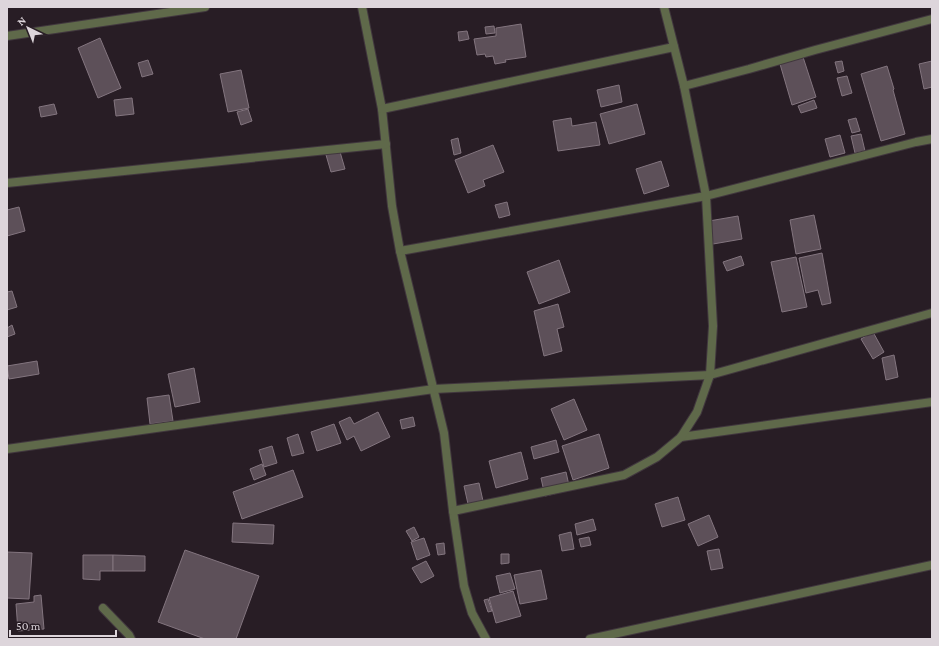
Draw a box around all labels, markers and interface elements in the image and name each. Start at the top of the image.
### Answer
north arrow [8,8,48,48]
text: N [14,13,28,28]
scale bar [10,612,116,638]
text: 50 m [16,619,41,633]

